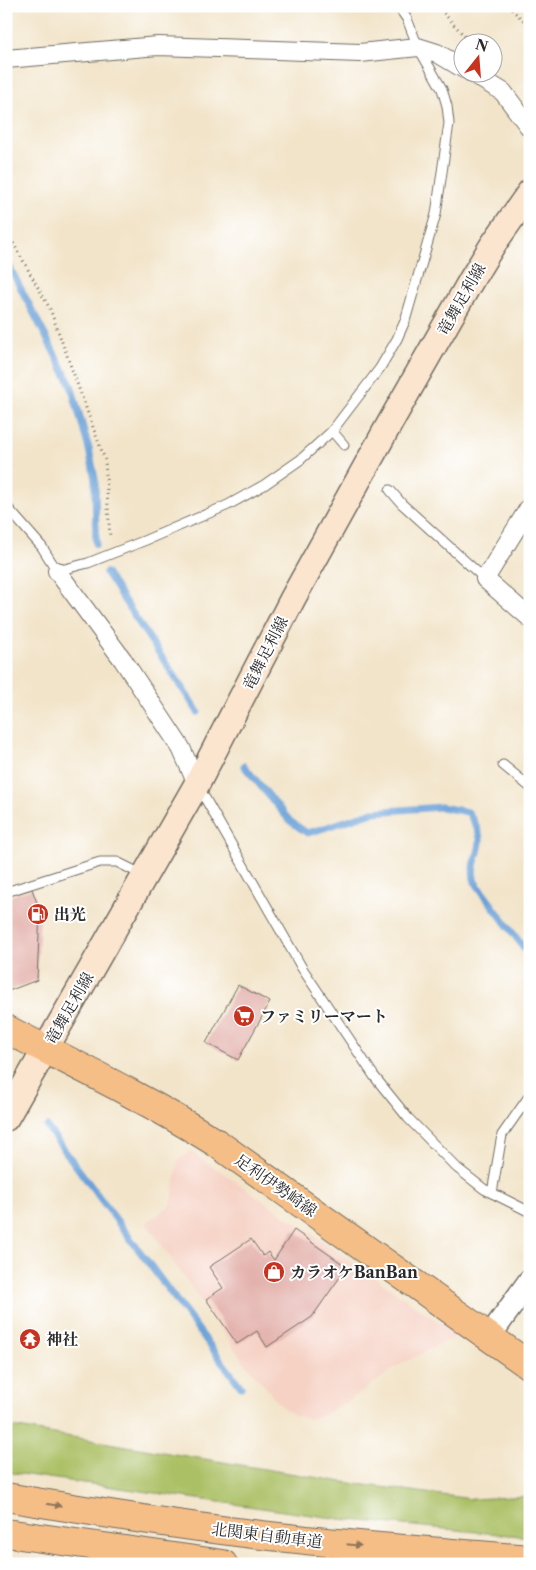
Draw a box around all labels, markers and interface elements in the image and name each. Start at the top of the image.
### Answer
north arrow [454,32,504,82]
text: N [473,35,490,56]
street label: 竜舞足利線 [432,259,490,339]
street label: 竜舞足利線 [238,613,292,693]
fuel station icon: 出光 [26,902,50,926]
place label: 出光 [54,904,86,924]
street label: 竜舞足利線 [40,968,98,1048]
supermarket icon: ファミリーマート [232,1004,256,1028]
place label: ファミリーマート [260,1006,388,1026]
street label: 足利伊勢崎線 [231,1149,321,1221]
shop icon: カラオケBanBan [262,1260,286,1284]
place label: カラオケBanBan [290,1262,418,1282]
temple icon: 神社 [18,1327,42,1351]
place label: 神社 [46,1329,78,1349]
one-way arrow [47,1502,63,1510]
street label: 北関東自動車道 [210,1518,324,1552]
one-way arrow [346,1541,362,1549]

